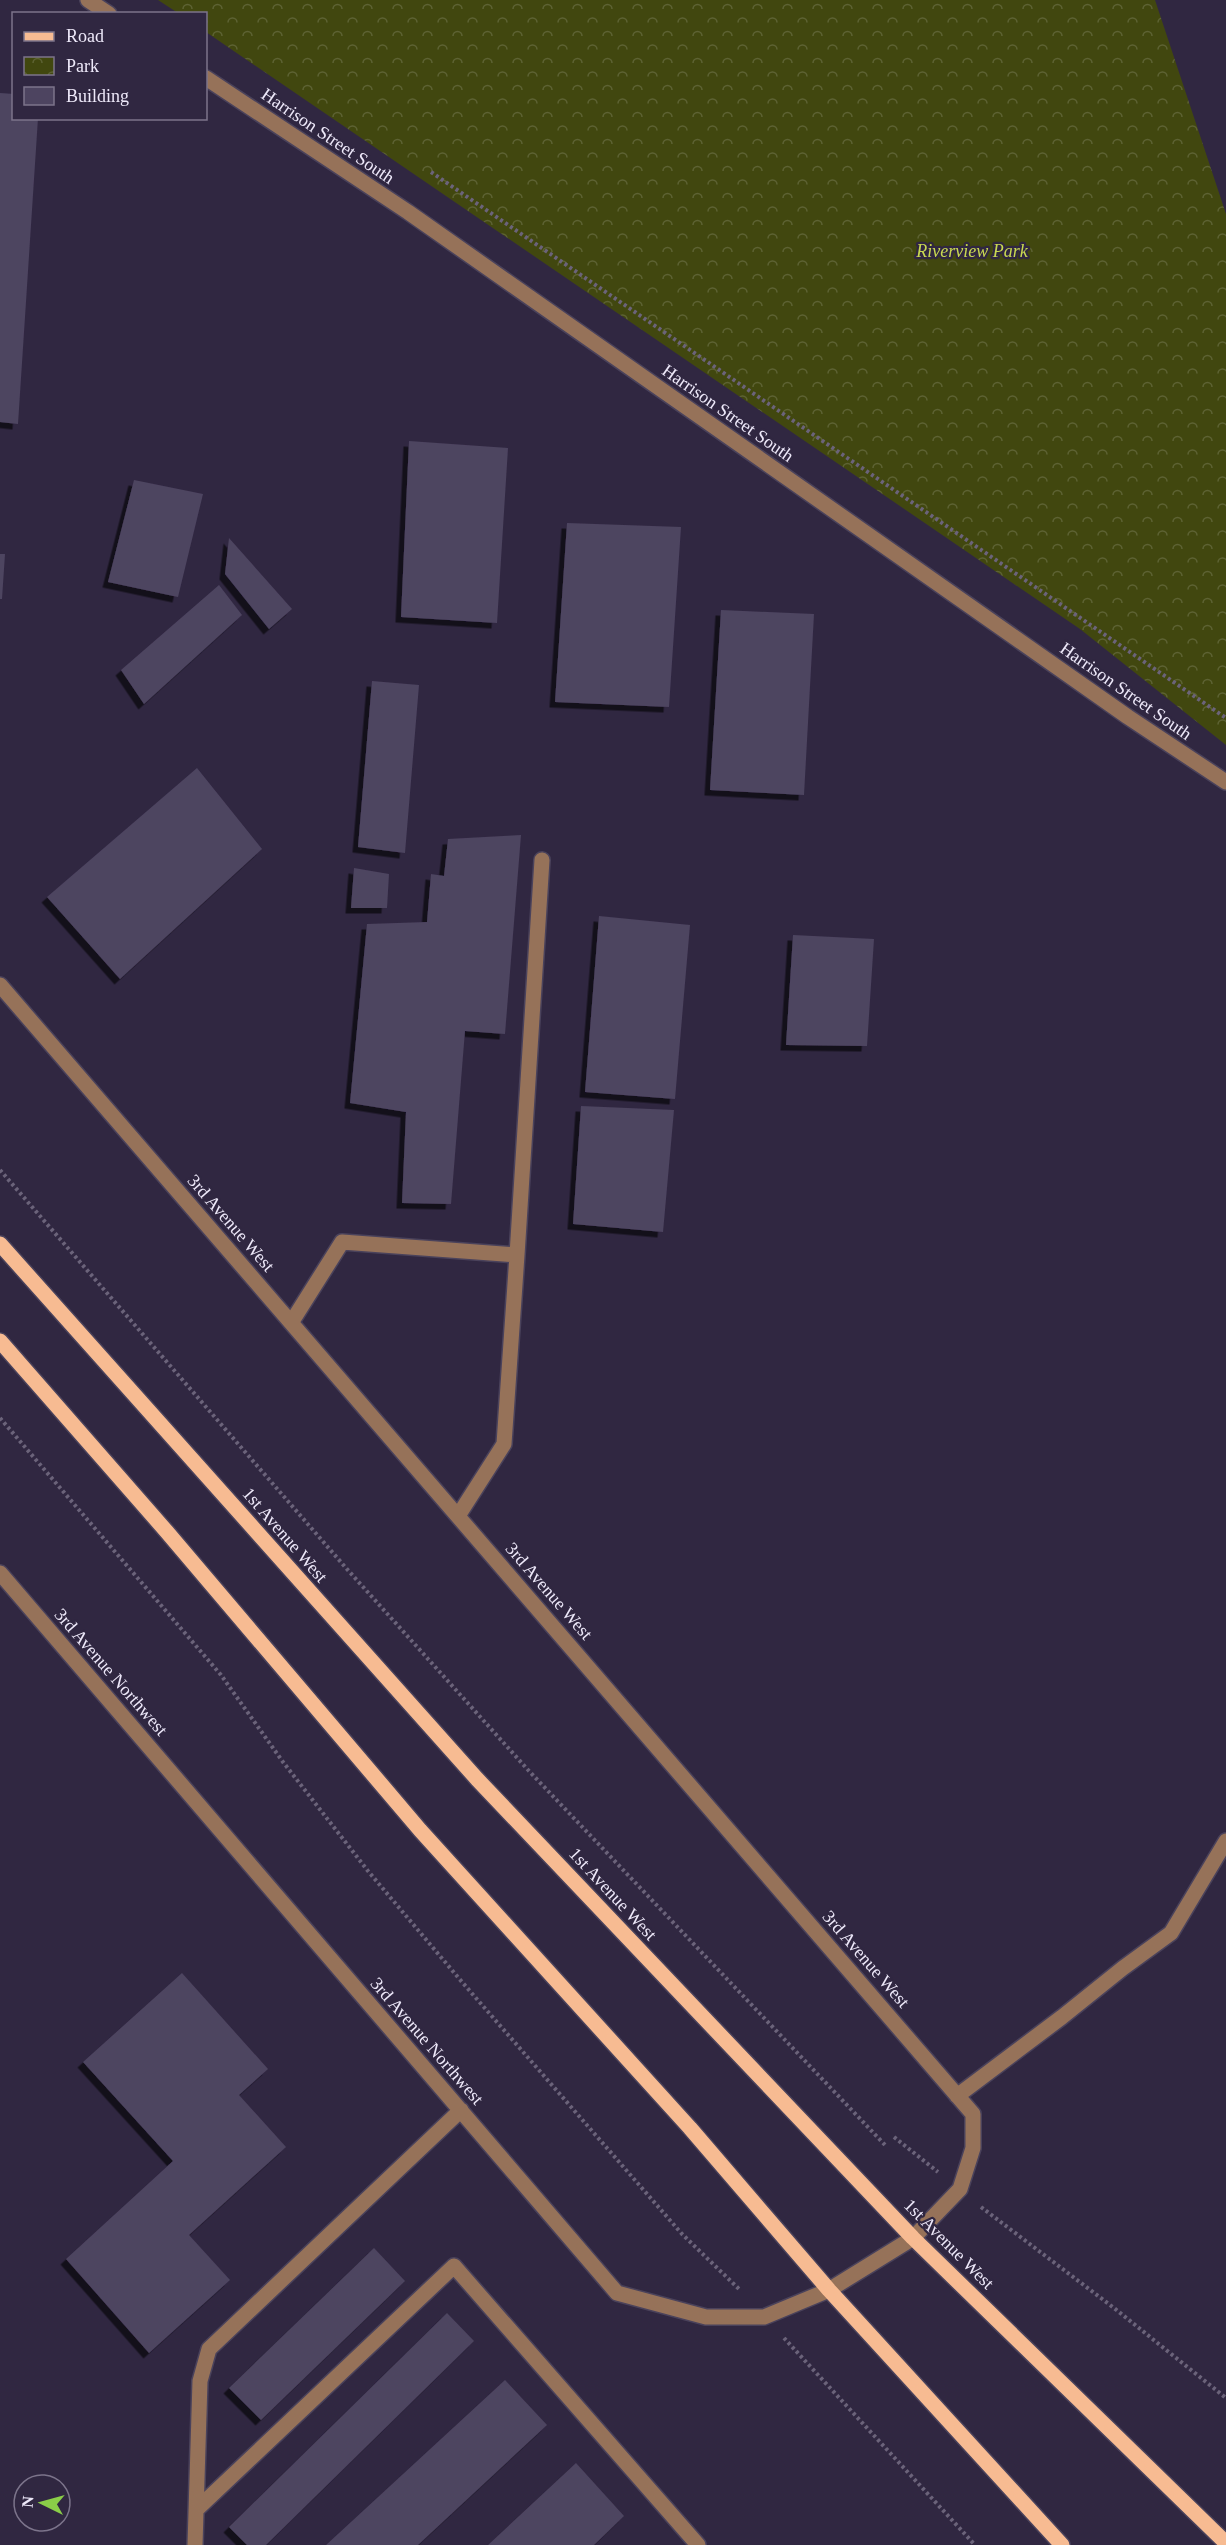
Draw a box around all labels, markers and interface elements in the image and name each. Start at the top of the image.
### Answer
legend [12,12,207,120]
text: Road [66,26,104,46]
text: Park [66,56,99,76]
street label: Harrison Street South [258,84,398,188]
text: Building [66,86,129,106]
park label: Riverview Park [915,241,1029,261]
street label: Harrison Street South [658,360,798,466]
street label: Harrison Street South [1056,638,1196,744]
street label: 3rd Avenue West [183,1170,279,1276]
street label: 1st Avenue West [238,1484,332,1586]
street label: 3rd Avenue West [501,1538,597,1644]
street label: 3rd Avenue Northwest [50,1604,172,1740]
street label: 1st Avenue West [565,1844,661,1944]
street label: 3rd Avenue West [818,1906,914,2012]
street label: 3rd Avenue Northwest [366,1973,488,2109]
street label: 1st Avenue West [900,2195,998,2293]
north arrow [12,2473,72,2533]
text: N [19,2495,37,2508]

